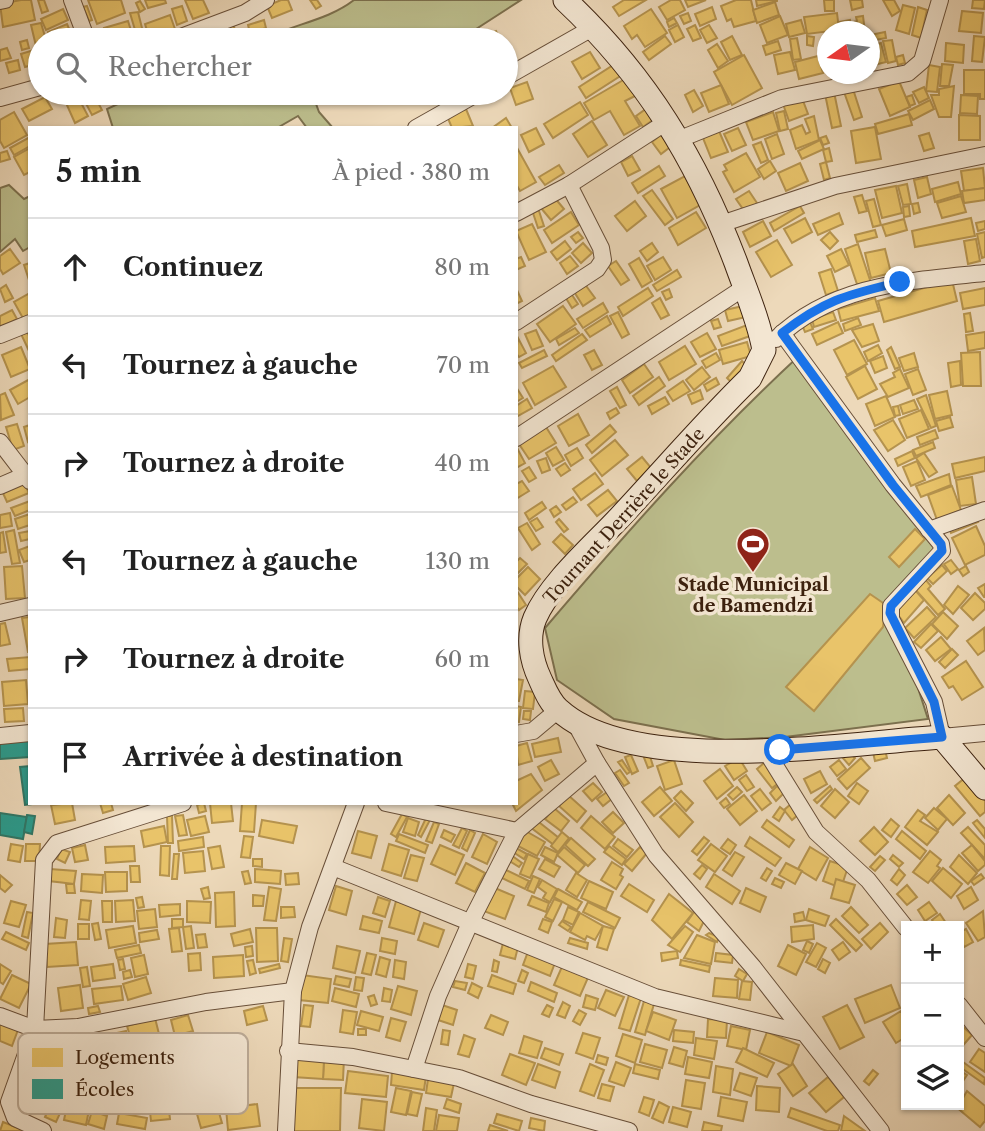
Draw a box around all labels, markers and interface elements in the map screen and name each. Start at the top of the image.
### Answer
north arrow [817,21,880,84]
search box [28,28,518,105]
icon: search [52,48,90,86]
text: Rechercher [108,51,252,83]
text: 5 min [56,153,141,190]
text: À pied · 380 m [332,158,490,186]
icon: ahead [56,248,94,286]
text: Continuez [123,251,263,283]
text: 80 m [434,253,490,281]
route end [884,266,915,297]
icon: left [56,346,94,384]
text: Tournez à gauche [123,349,358,381]
text: 70 m [437,351,490,379]
street label: Tournant Derrière le Stade [539,423,709,609]
icon: right [56,444,94,482]
text: Tournez à droite [123,447,345,479]
text: 40 m [435,449,490,477]
sports icon: Stade Municipal de Bamendzi [734,525,772,574]
icon: left [56,542,94,580]
text: Tournez à gauche [123,545,358,577]
text: 130 m [426,547,490,575]
place label: Stade Municipal de Bamendzi [677,574,829,617]
icon: right [56,640,94,678]
text: Tournez à droite [123,643,345,675]
text: 60 m [434,645,490,673]
route start [764,734,795,765]
icon: arrive [56,738,94,776]
text: Arrivée à destination [123,741,403,773]
map controls [901,921,964,1110]
button: + [901,921,964,984]
button: − [901,984,964,1047]
legend [18,1033,248,1114]
text: Logements [75,1046,175,1069]
button: layers [901,1047,964,1110]
text: Écoles [75,1078,134,1101]

